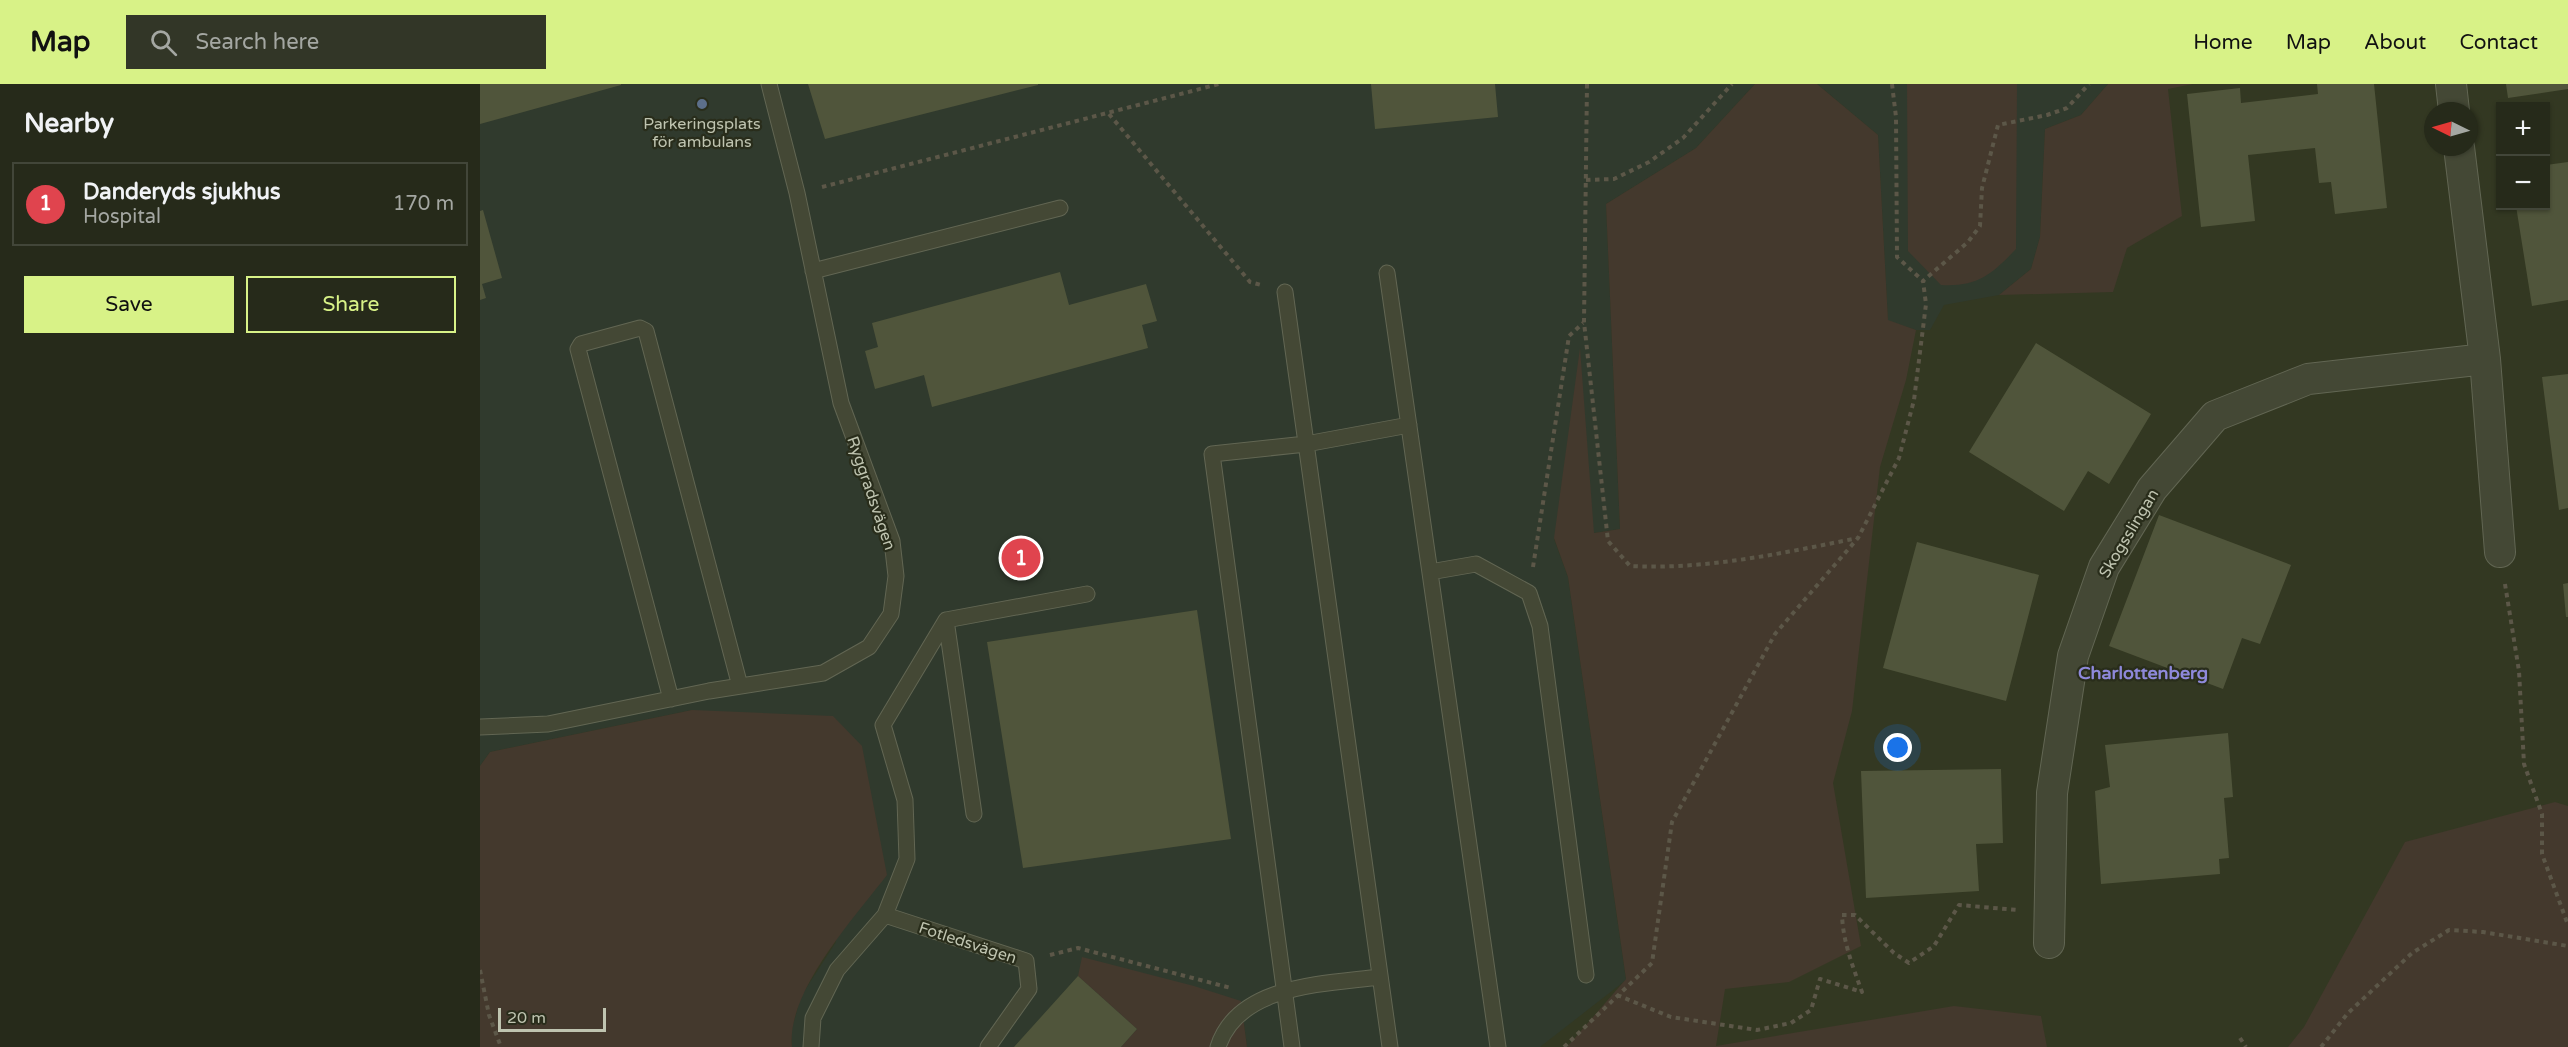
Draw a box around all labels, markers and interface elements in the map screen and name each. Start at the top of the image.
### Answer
search box [126,15,546,69]
text: Map [30,25,90,59]
icon: search [147,26,180,59]
text: Search here [195,29,319,55]
text: Home [2193,30,2253,55]
text: Map [2286,30,2331,55]
text: About [2364,30,2426,55]
text: Contact [2459,30,2538,55]
marker: Parkeringsplats för ambulans [695,97,709,111]
north arrow [2424,102,2478,156]
map controls [2496,102,2550,210]
button: + [2496,102,2550,156]
text: Nearby [24,108,114,139]
place label: Parkeringsplats för ambulans [643,114,761,152]
button: − [2496,156,2550,210]
text: Danderyds sjukhus [83,179,280,205]
text: 1 [39,192,52,216]
text: 170 m [393,192,454,216]
text: Hospital [83,205,161,229]
button: Save [24,276,234,333]
button: Share [246,276,456,333]
street label: Ryggradsvägen [842,434,900,553]
street label: Skogsslingan [2095,485,2163,582]
pin: 1 [1002,536,1040,580]
district label: Charlottenberg [2078,662,2208,684]
your location [1883,733,1912,762]
street label: Fotledsvägen [916,918,1019,968]
scale bar [498,1005,606,1032]
text: 20 m [507,1008,546,1028]

